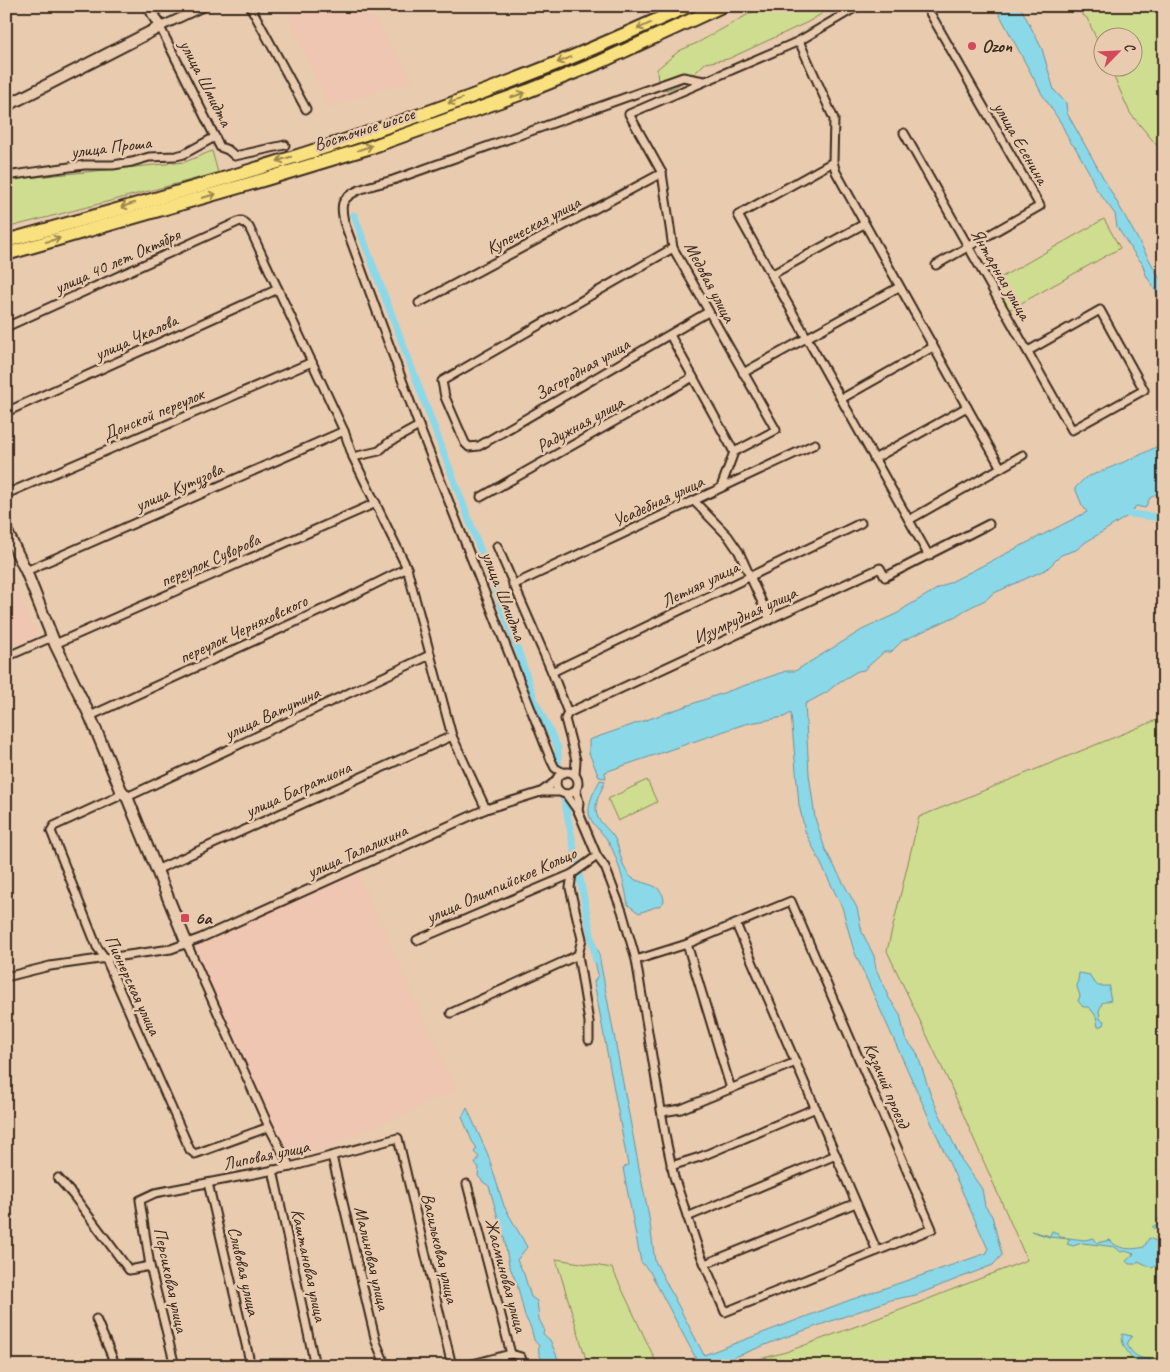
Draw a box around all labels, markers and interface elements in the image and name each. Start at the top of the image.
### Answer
one-way arrow [637,22,652,32]
north arrow [1092,28,1142,78]
street label: улица Шмидта [174,35,238,131]
place label: Ozon [982,35,1013,57]
marker: Ozon [966,40,978,52]
text: С [1120,40,1139,55]
one-way arrow [557,56,572,66]
one-way arrow [510,89,526,99]
one-way arrow [447,97,463,106]
street label: улица Есенина [988,97,1054,189]
street label: Восточное шоссе [311,102,418,156]
street label: улица Проша [69,131,154,163]
one-way arrow [356,143,372,153]
one-way arrow [277,155,292,164]
one-way arrow [201,190,217,200]
street label: Купеческая улица [482,190,585,259]
one-way arrow [121,201,137,211]
street label: улица 40 лет Октября [50,223,185,299]
street label: Янтарная улица [966,224,1037,325]
one-way arrow [45,235,61,245]
street label: Медовая улица [680,238,741,327]
street label: улица Чкалова [90,308,182,365]
street label: Загородная улица [531,332,635,405]
street label: Донской переулок [99,382,209,445]
street label: Радужная улица [532,390,629,457]
street label: улица Кутузова [131,457,228,517]
street label: Усадебная улица [609,470,708,532]
street label: переулок Суворова [157,528,265,592]
street label: улица Шмидта [477,547,532,645]
street label: Летняя улица [658,555,744,612]
street label: Изумрудная улица [690,581,802,649]
street label: переулок Черняховского [175,589,312,668]
street label: улица Ватутина [220,681,324,745]
street label: улица Багратиона [241,755,356,822]
street label: улица Талалихина [303,818,412,883]
street label: улица Олимпийское Кольцо [422,841,581,928]
place label: 6а [195,907,213,929]
marker: 6а [179,912,191,924]
street label: Пионерская улица [100,932,166,1040]
street label: Казачий проезд [858,1039,915,1133]
street label: Липовая улица [221,1135,312,1175]
street label: Васильковая улица [417,1191,464,1307]
street label: Малиновая улица [349,1204,395,1314]
street label: Каштановая улица [286,1207,332,1325]
street label: Жасминовая улица [480,1216,532,1336]
street label: Сливовая улица [223,1224,265,1319]
street label: Персиковая улица [149,1226,193,1336]

